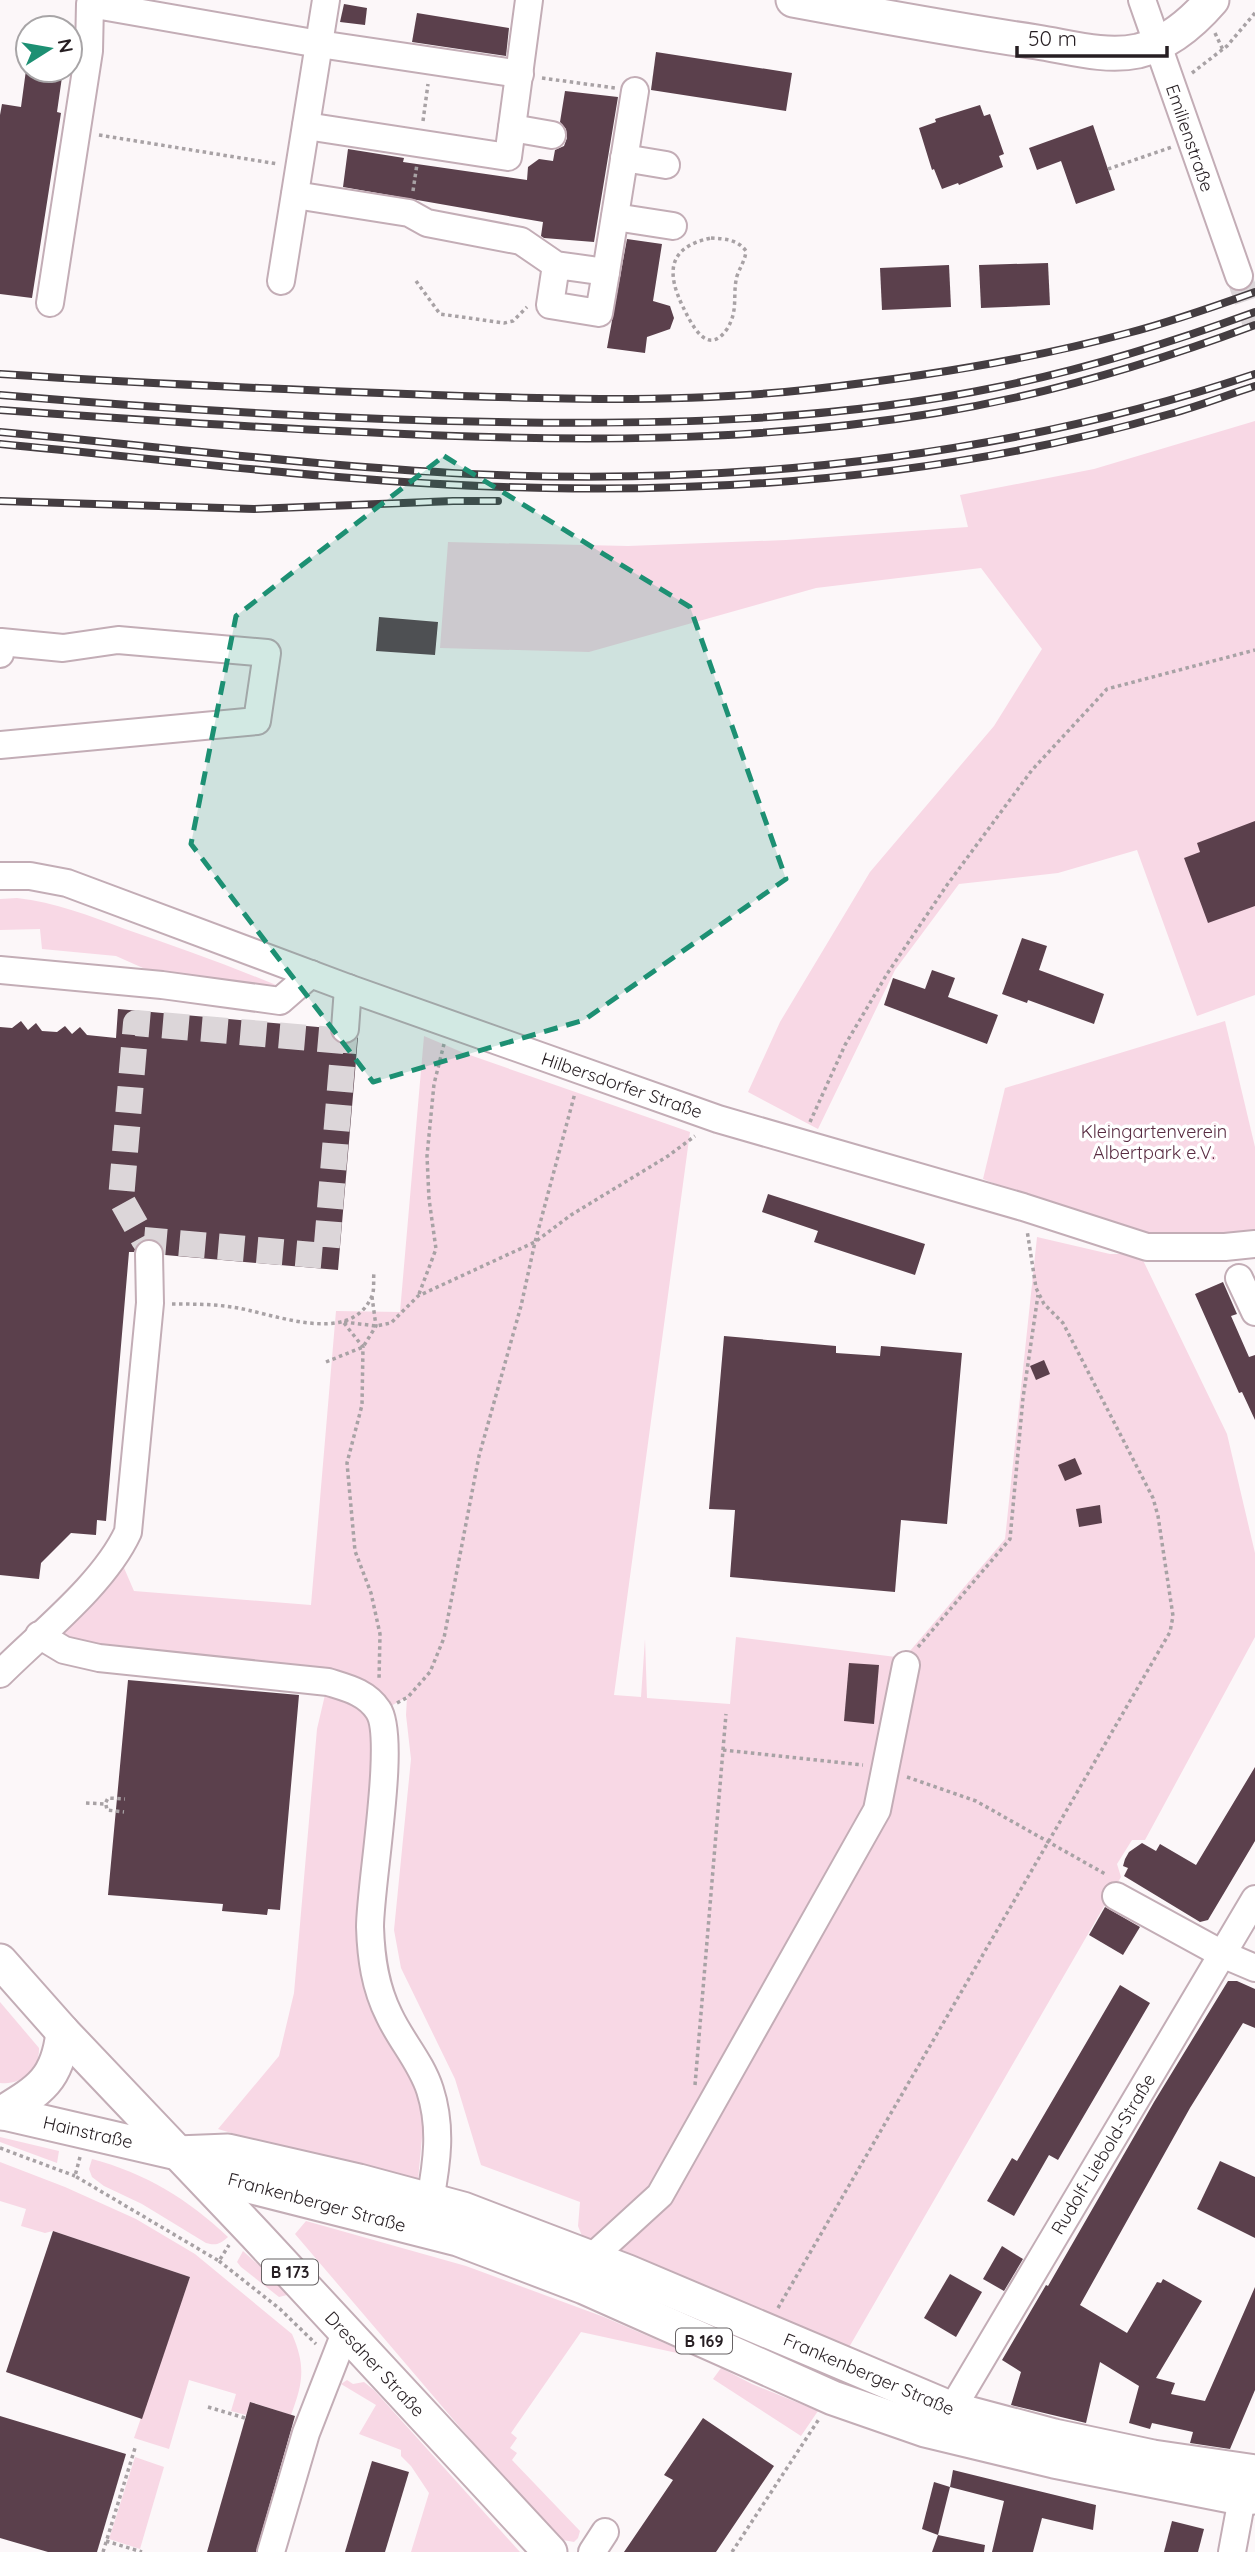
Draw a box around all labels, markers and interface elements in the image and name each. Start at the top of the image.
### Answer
north arrow [14,14,84,84]
scale bar [1017,14,1168,58]
text: 50 m [1028,25,1077,51]
text: N [53,37,79,55]
street label: Emilienstraße [1161,81,1219,195]
street label: Hilbersdorfer Straße [538,1047,706,1123]
park label: Kleingartenverein Albertpark e.V. [1081,1120,1227,1164]
street label: Rudolf-Liebold-Straße [1046,2069,1160,2239]
street label: Hainstraße [41,2111,135,2153]
street label: Frankenberger Straße [225,2167,409,2237]
road number: B 173 [262,2260,318,2284]
street label: Dresdner Straße [320,2306,430,2422]
road number: B 169 [676,2328,732,2354]
street label: Frankenberger Straße [780,2328,958,2420]

